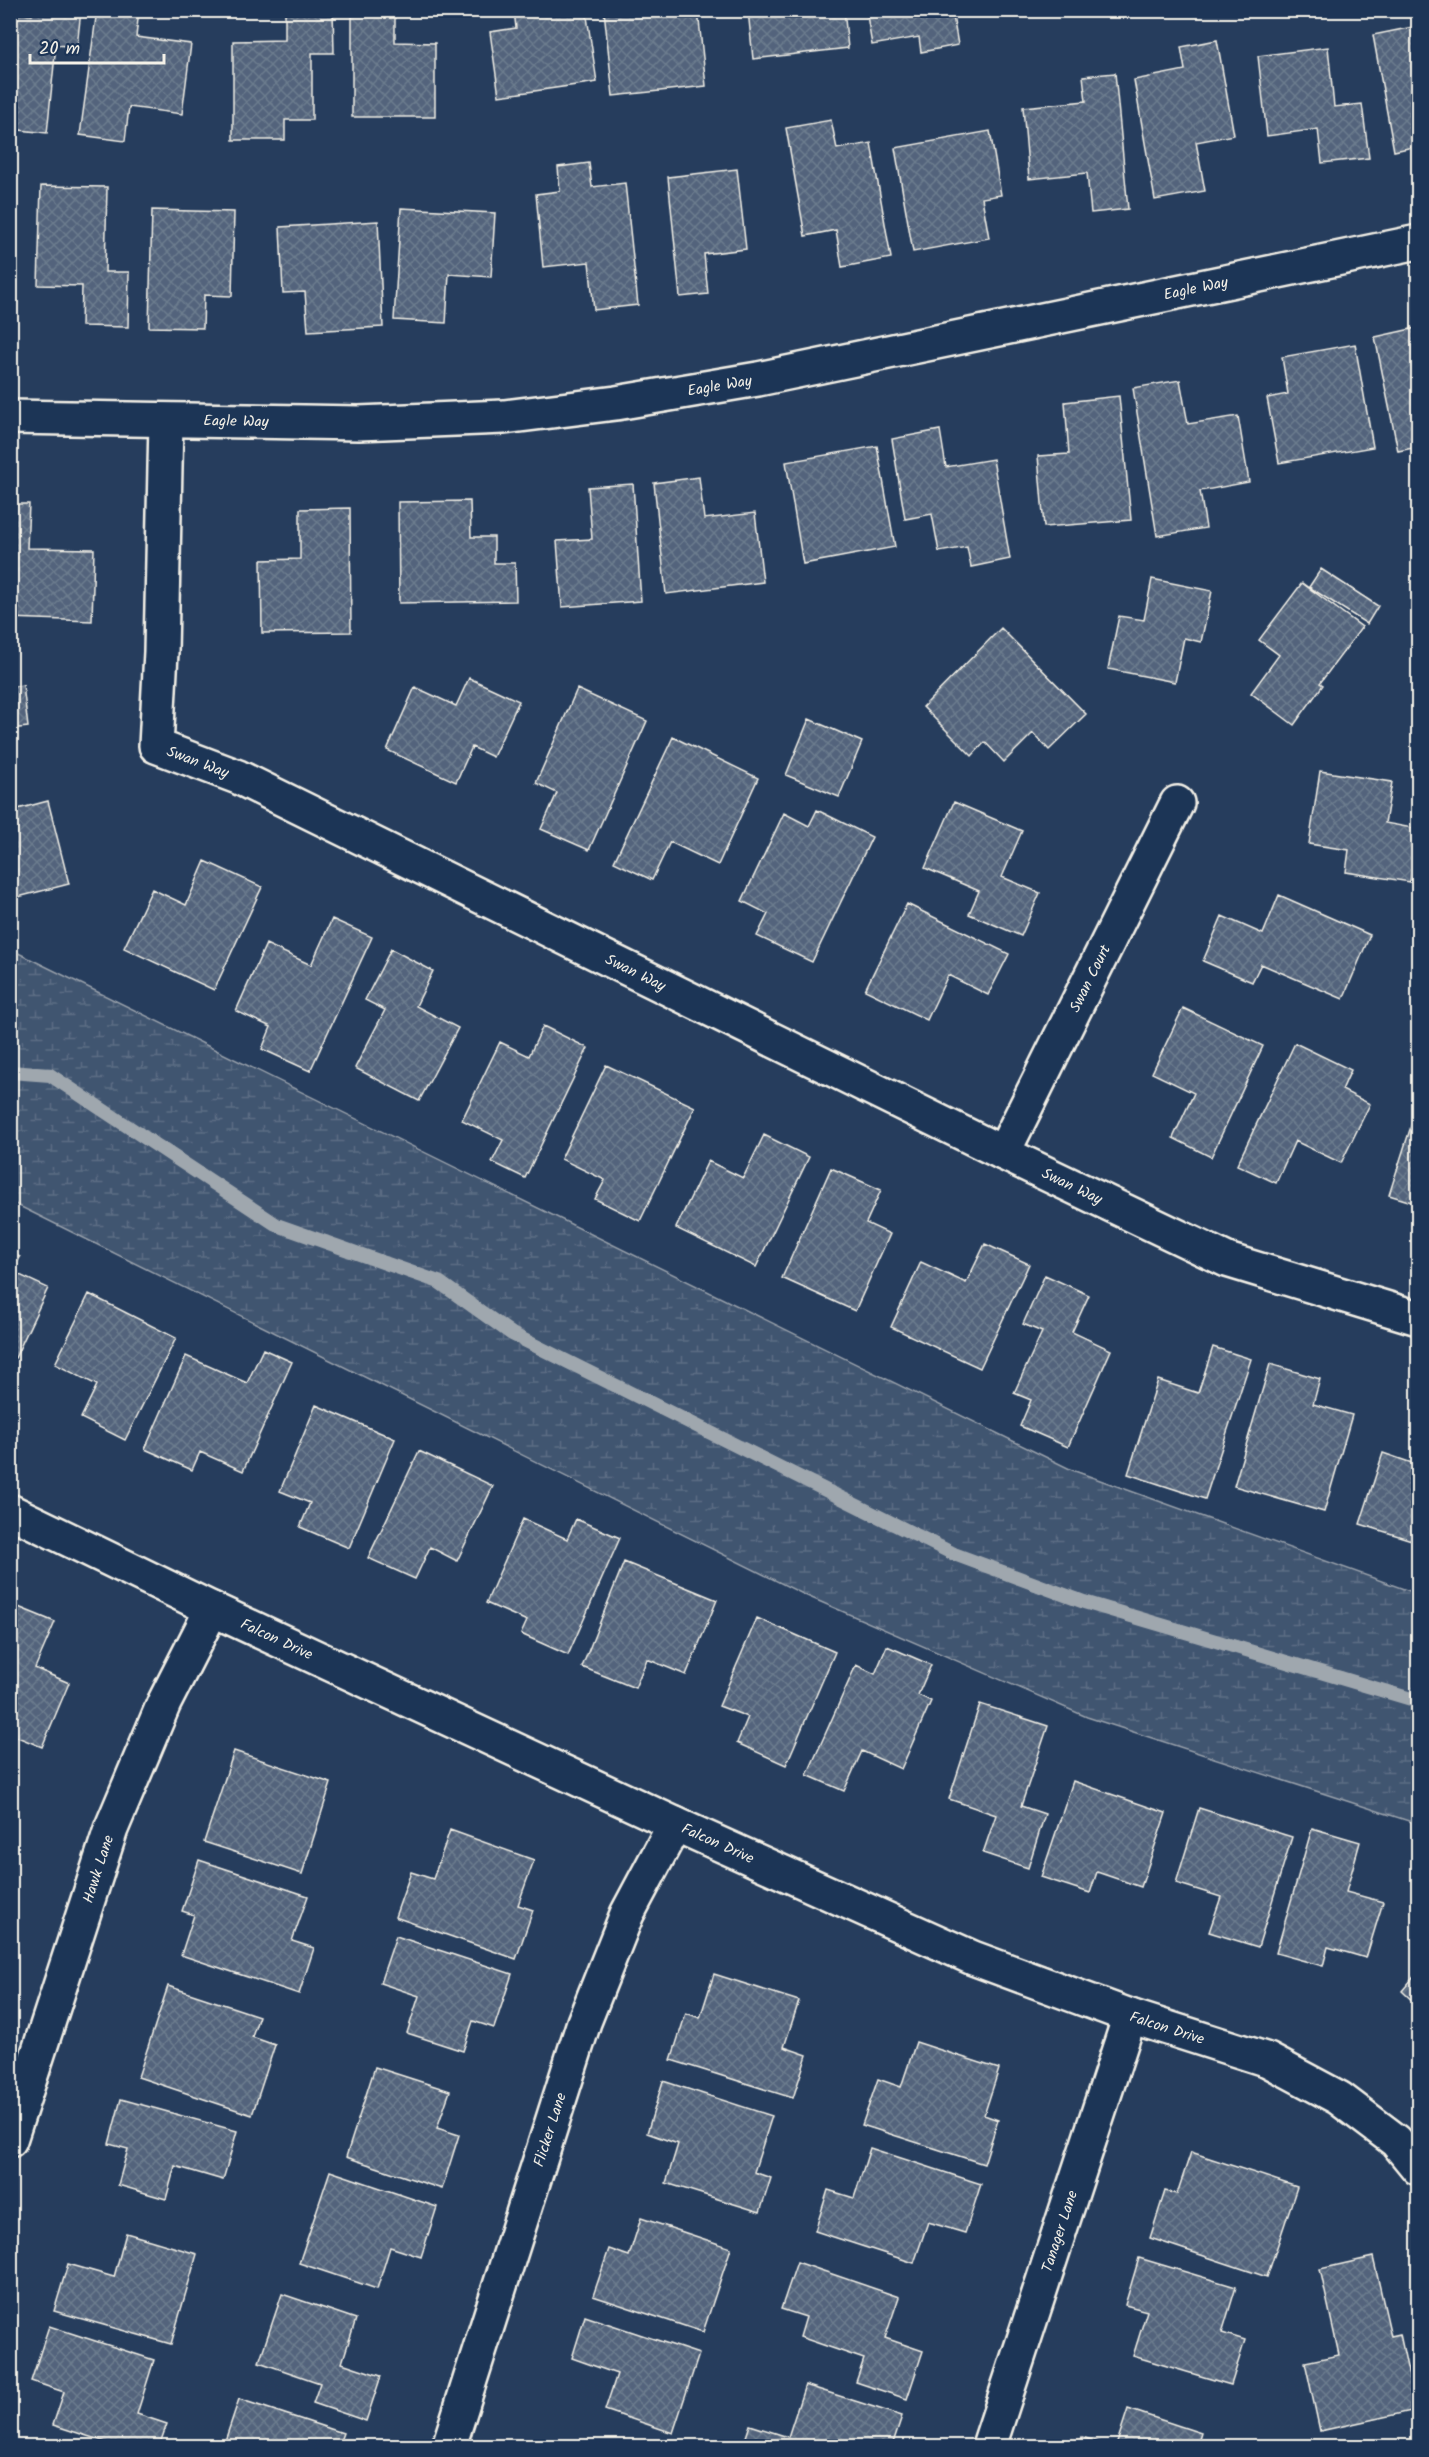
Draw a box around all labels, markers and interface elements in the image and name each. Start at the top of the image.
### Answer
scale bar [30,27,164,65]
text: 20 m [39,35,80,64]
street label: Eagle Way [1161,271,1231,308]
street label: Eagle Way [685,369,755,404]
street label: Eagle Way [203,409,270,434]
street label: Swan Way [163,740,233,786]
street label: Swan Court [1064,941,1118,1017]
street label: Swan Way [601,948,671,999]
street label: Swan Way [1037,1162,1107,1212]
street label: Falcon Drive [236,1613,317,1667]
street label: Falcon Drive [677,1817,758,1871]
street label: Hawk Lane [77,1832,121,1906]
street label: Falcon Drive [1126,2006,1208,2052]
street label: Flicker Lane [528,2090,574,2170]
street label: Tanager Lane [1036,2187,1085,2276]

